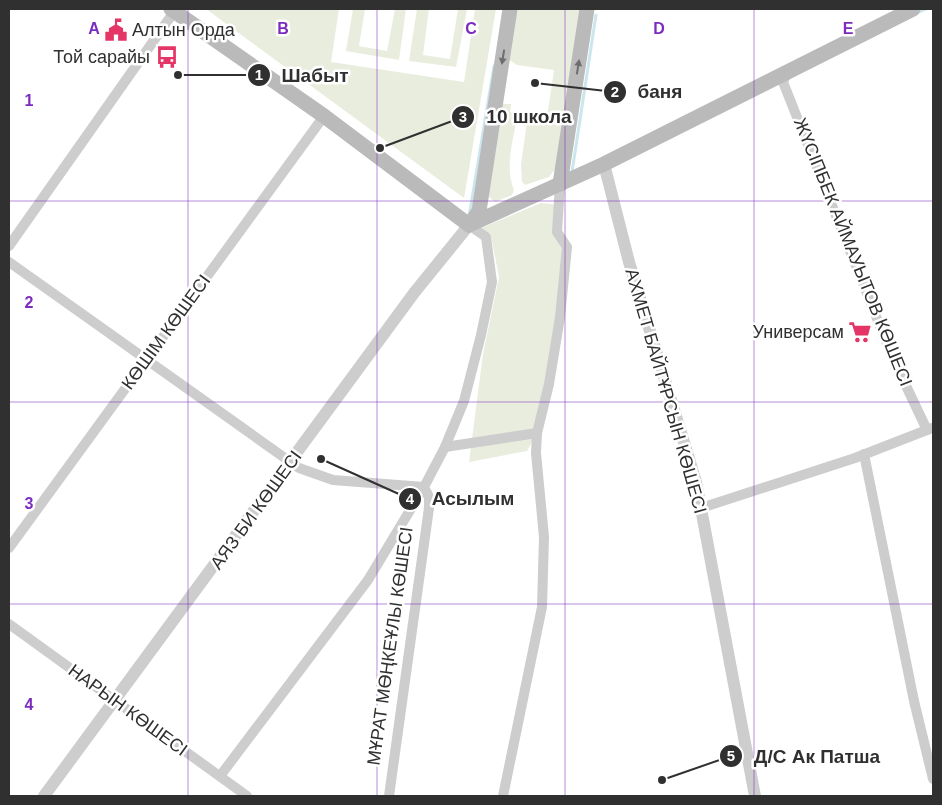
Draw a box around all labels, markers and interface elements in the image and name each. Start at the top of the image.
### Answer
public building icon: Алтын Орда [103,17,129,43]
text: A [88,20,100,37]
place label: Алтын Орда [132,20,236,40]
text: B [277,20,289,37]
text: C [465,20,477,37]
text: D [653,20,665,37]
text: E [843,20,854,37]
bus stop icon: Той сарайы [154,44,180,70]
place label: Той сарайы [53,47,150,67]
one-way arrow [498,49,506,65]
callout: Шабыт [246,58,358,92]
one-way arrow [575,58,583,74]
text: Шабыт [282,65,348,86]
text: 1 [255,66,263,83]
callout: баня [603,75,693,109]
text: баня [638,81,682,102]
text: 2 [611,83,619,100]
text: 1 [25,92,34,109]
callout: 10 школа [451,100,581,134]
text: 10 школа [486,106,572,127]
text: 3 [459,108,467,125]
street label: ЖҮСІПБЕК АЙМАУЫТОВ КӨШЕСІ [790,115,917,389]
street label: АХМЕТ БАЙТҰРСЫН КӨШЕСІ [621,266,712,516]
street label: КӨШІМ КӨШЕСІ [118,271,214,393]
text: 2 [25,294,34,311]
supermarket icon: Универсам [847,319,873,345]
place label: Универсам [753,322,844,342]
street label: АЯЗ БИ КӨШЕСІ [206,447,306,573]
callout: Асылым [397,482,525,516]
text: Асылым [432,488,514,509]
text: 4 [406,490,415,507]
text: 3 [25,495,34,512]
street label: МҰРАТ МӨҢКЕҰЛЫ КӨШЕСІ [363,525,417,767]
street label: НАРЫН КӨШЕСІ [65,660,191,760]
text: 4 [25,696,34,713]
callout: Д/С Ак Патша [719,739,890,773]
text: Д/С Ак Патша [754,746,881,767]
text: 5 [727,747,735,764]

